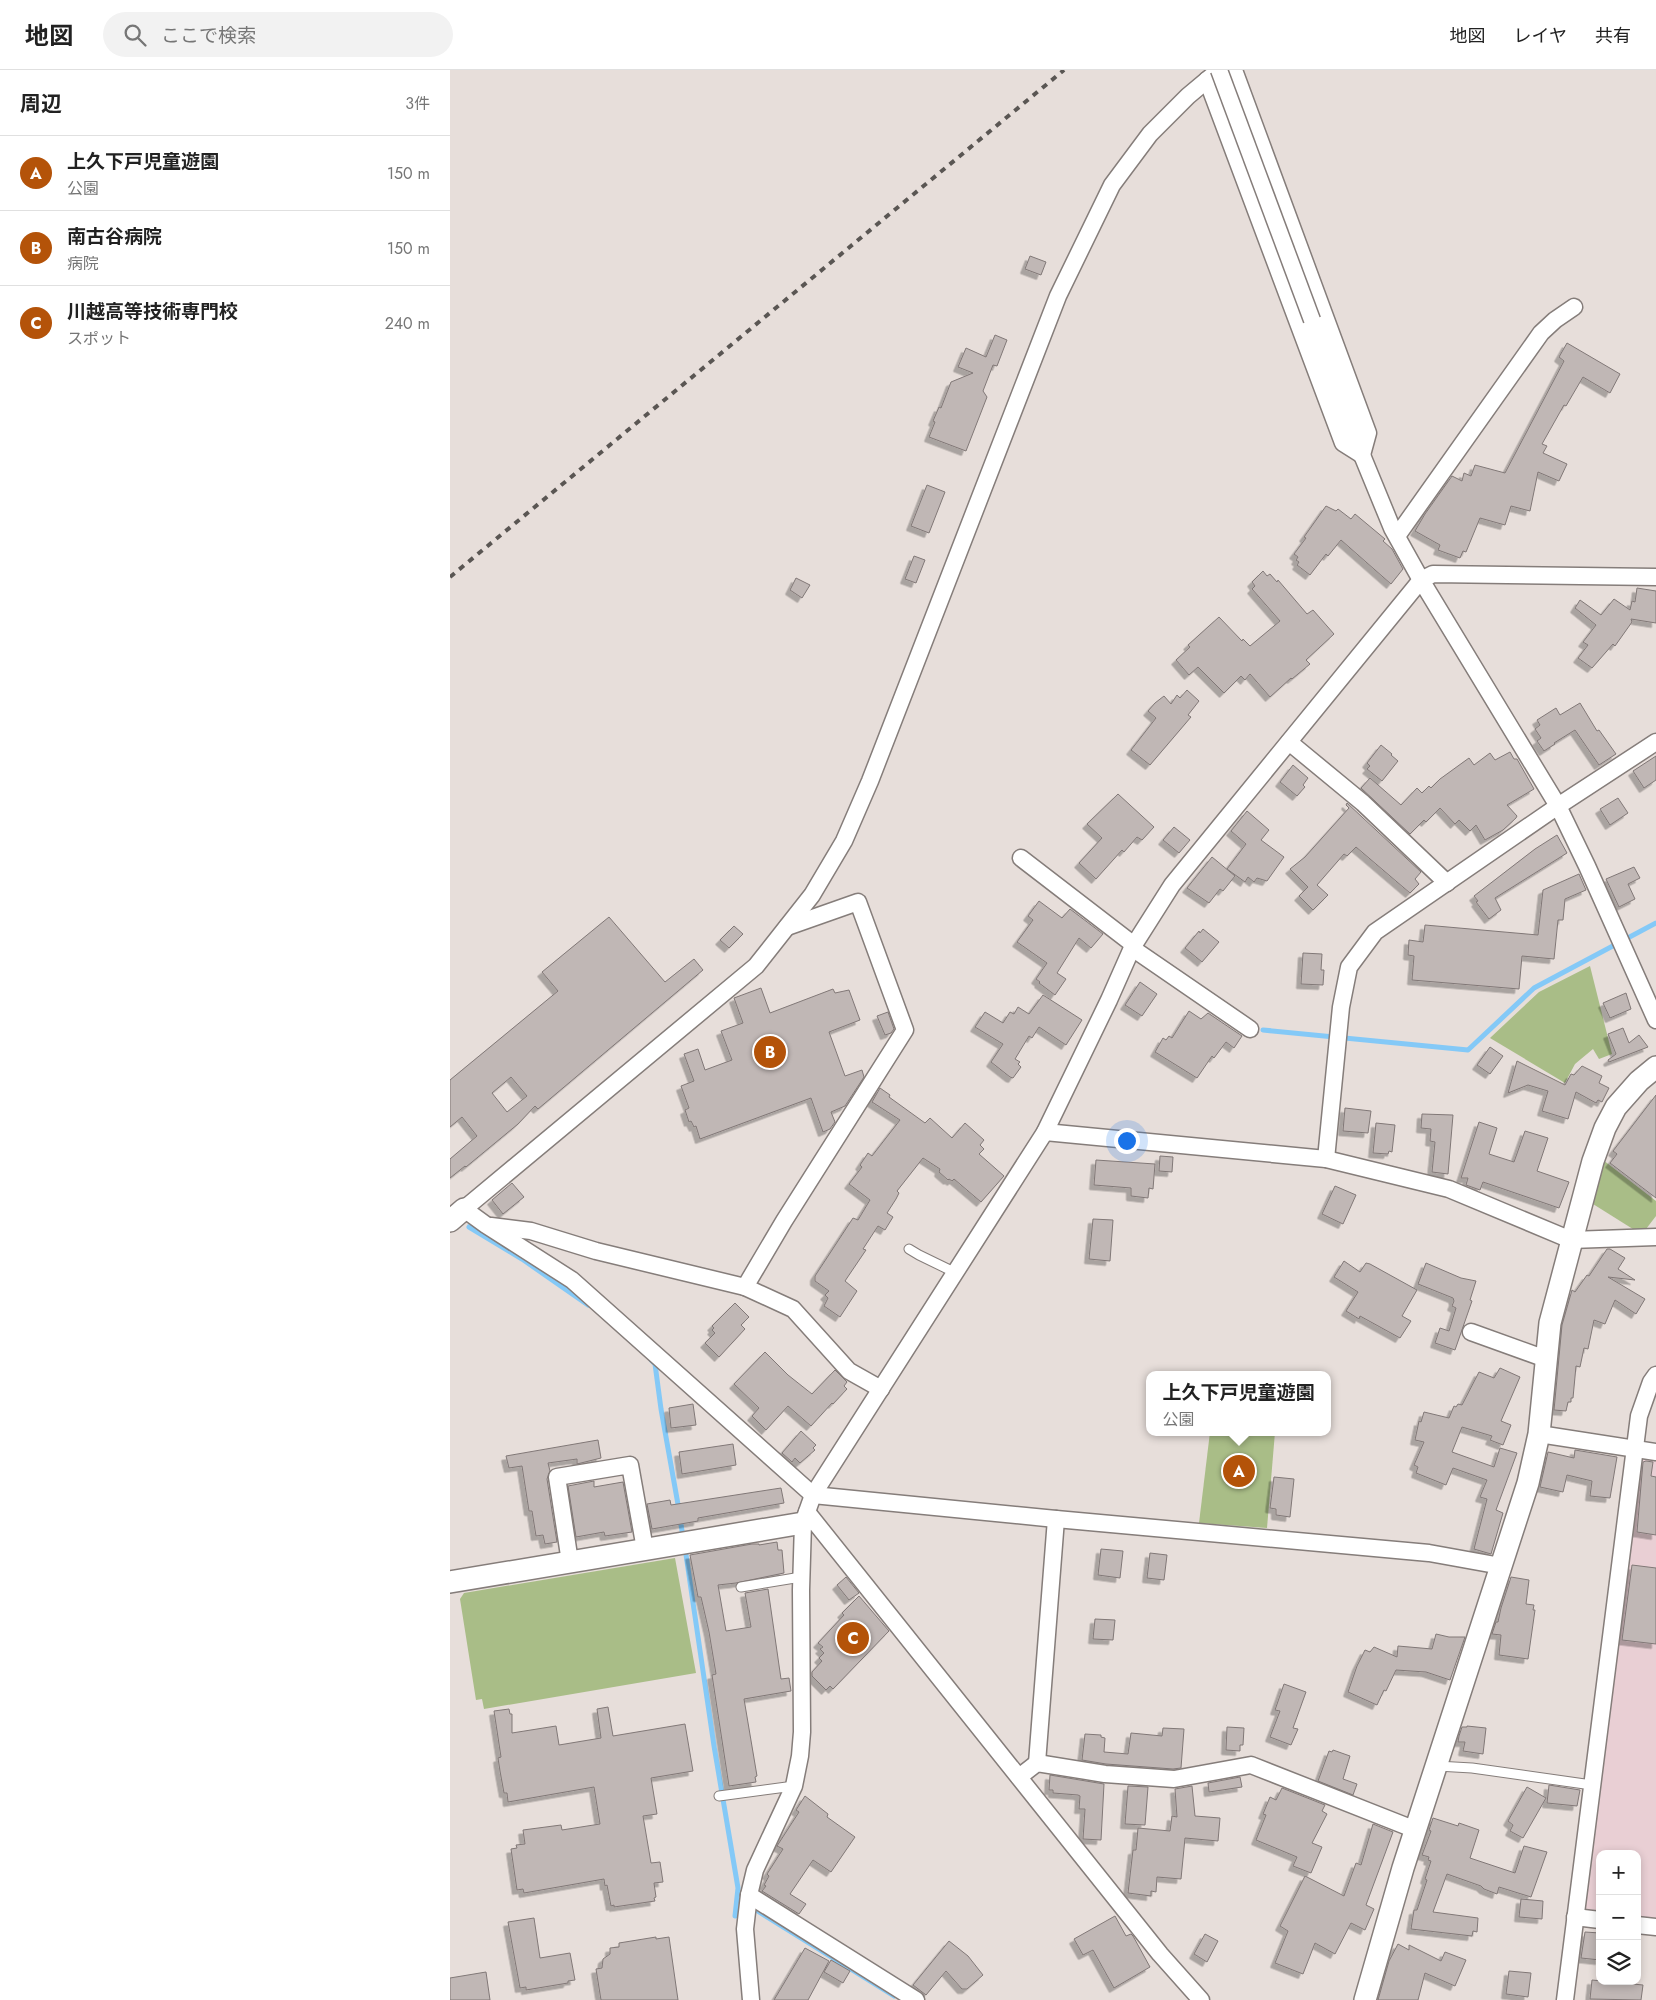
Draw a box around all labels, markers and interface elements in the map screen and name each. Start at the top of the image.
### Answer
search box [103,12,453,57]
text: 地図 [25,18,73,53]
icon: search [121,21,149,49]
text: ここで検索 [161,22,256,49]
text: 地図 [1450,23,1486,49]
text: レイヤ [1514,23,1567,49]
text: 共有 [1595,23,1631,49]
text: 周辺 [20,89,62,119]
text: 3件 [405,92,430,115]
text: 上久下戸児童遊園 [67,148,219,175]
text: A [30,162,42,185]
text: 150 m [387,162,430,185]
text: 公園 [67,177,99,200]
text: 南古谷病院 [67,223,162,250]
text: B [31,237,41,260]
text: 150 m [387,237,430,260]
text: 病院 [67,252,99,275]
text: 川越高等技術専門校 [67,298,238,325]
text: C [30,312,42,335]
text: 240 m [385,312,430,335]
text: スポット [67,327,131,350]
pin: B [754,1033,786,1071]
your location [1114,1128,1140,1154]
popup [1146,1371,1331,1436]
text: 上久下戸児童遊園 [1162,1379,1315,1406]
text: 公園 [1162,1408,1195,1431]
pin: A [1223,1452,1255,1490]
pin: C [837,1619,869,1657]
map controls [1596,1850,1641,1985]
button: + [1596,1850,1641,1895]
button: − [1596,1895,1641,1940]
button: layers [1596,1940,1641,1985]

